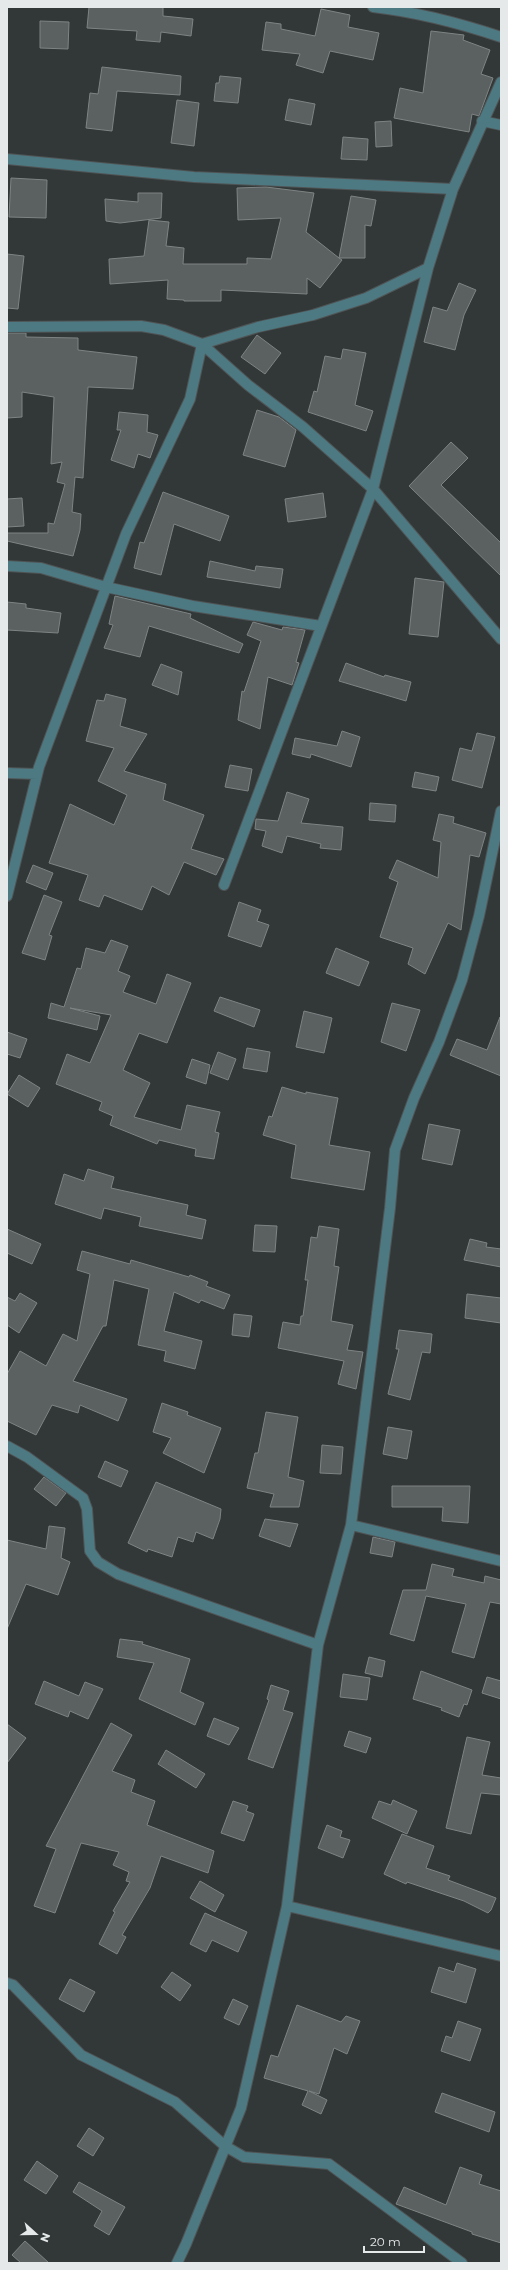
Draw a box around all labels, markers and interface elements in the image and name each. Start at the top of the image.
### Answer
north arrow [16,2214,56,2254]
scale bar [364,2228,424,2254]
text: N [37,2231,53,2244]
text: 20 m [370,2234,401,2249]

